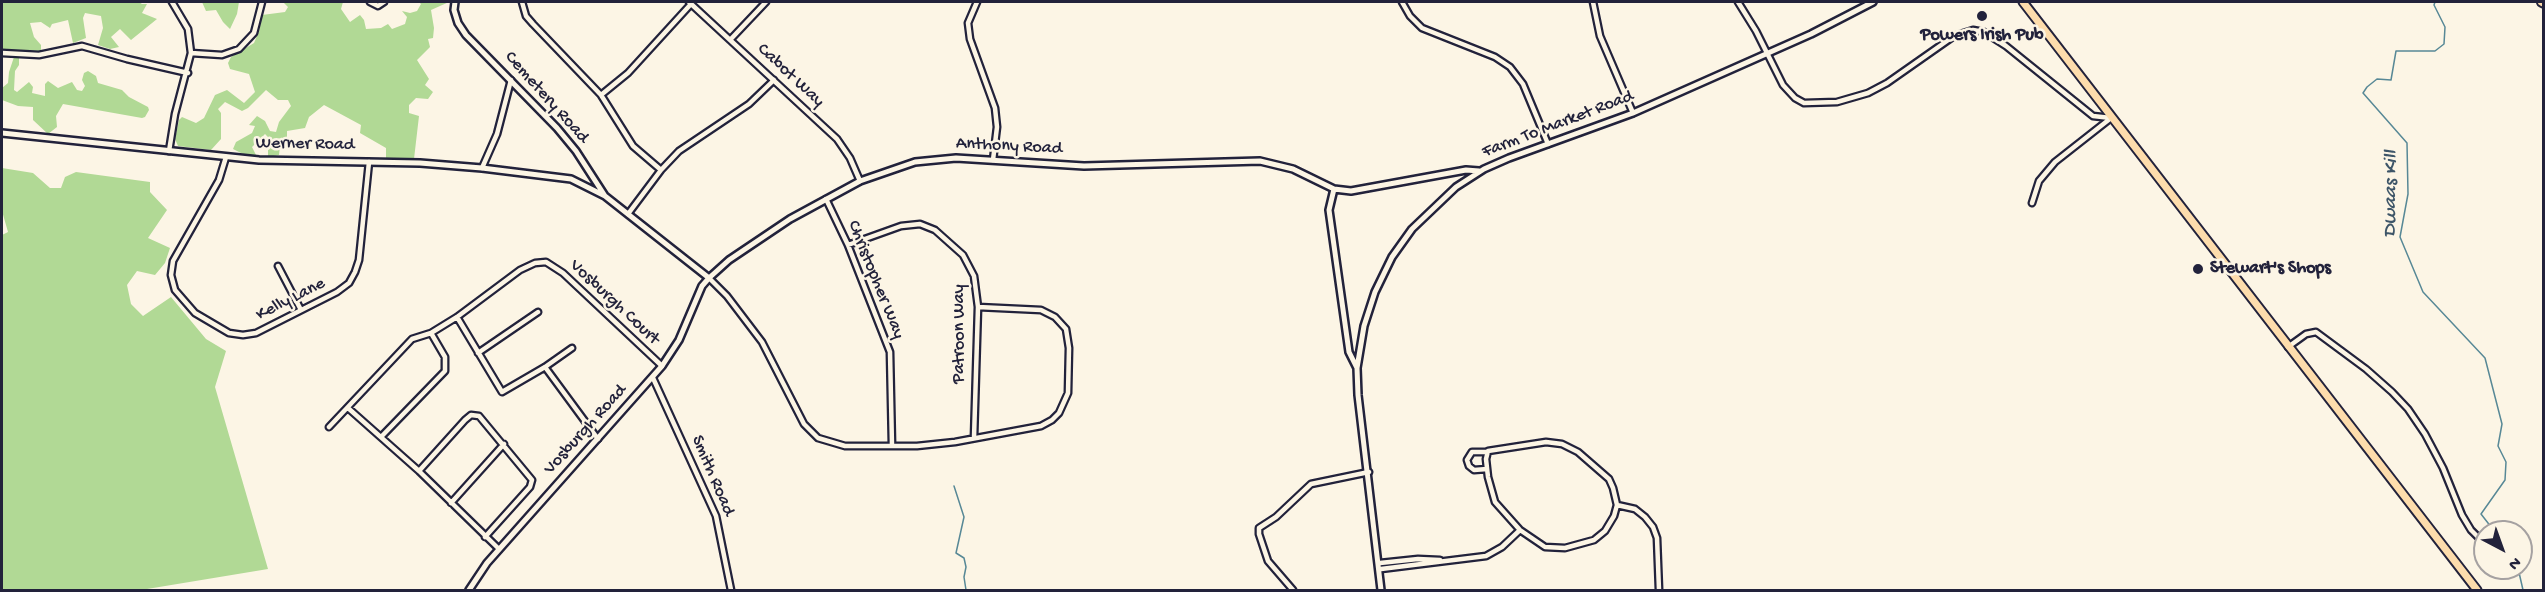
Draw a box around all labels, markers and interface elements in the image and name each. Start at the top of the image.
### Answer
marker: Powers Irish Pub [1975,9,1989,23]
place label: Powers Irish Pub [1921,25,2043,47]
street label: Cabot Way [752,39,828,113]
street label: Cemetery Road [499,47,593,149]
street label: Farm To Market Road [1479,86,1637,164]
street label: Werner Road [255,133,355,157]
street label: Anthony Road [955,133,1063,161]
water label: Dwaas Kill [2379,150,2405,238]
street label: Christopher Way [841,218,909,342]
street label: Vosburgh Court [564,256,664,350]
place label: Stewart's Shops [2210,258,2331,280]
marker: Stewart's Shops [2191,262,2205,276]
street label: Kelly Lane [253,273,329,327]
street label: Patroon Way [949,284,971,384]
street label: Vosburgh Road [540,380,632,480]
street label: Smith Road [685,432,739,520]
north arrow [2473,520,2533,580]
text: N [2504,552,2524,573]

